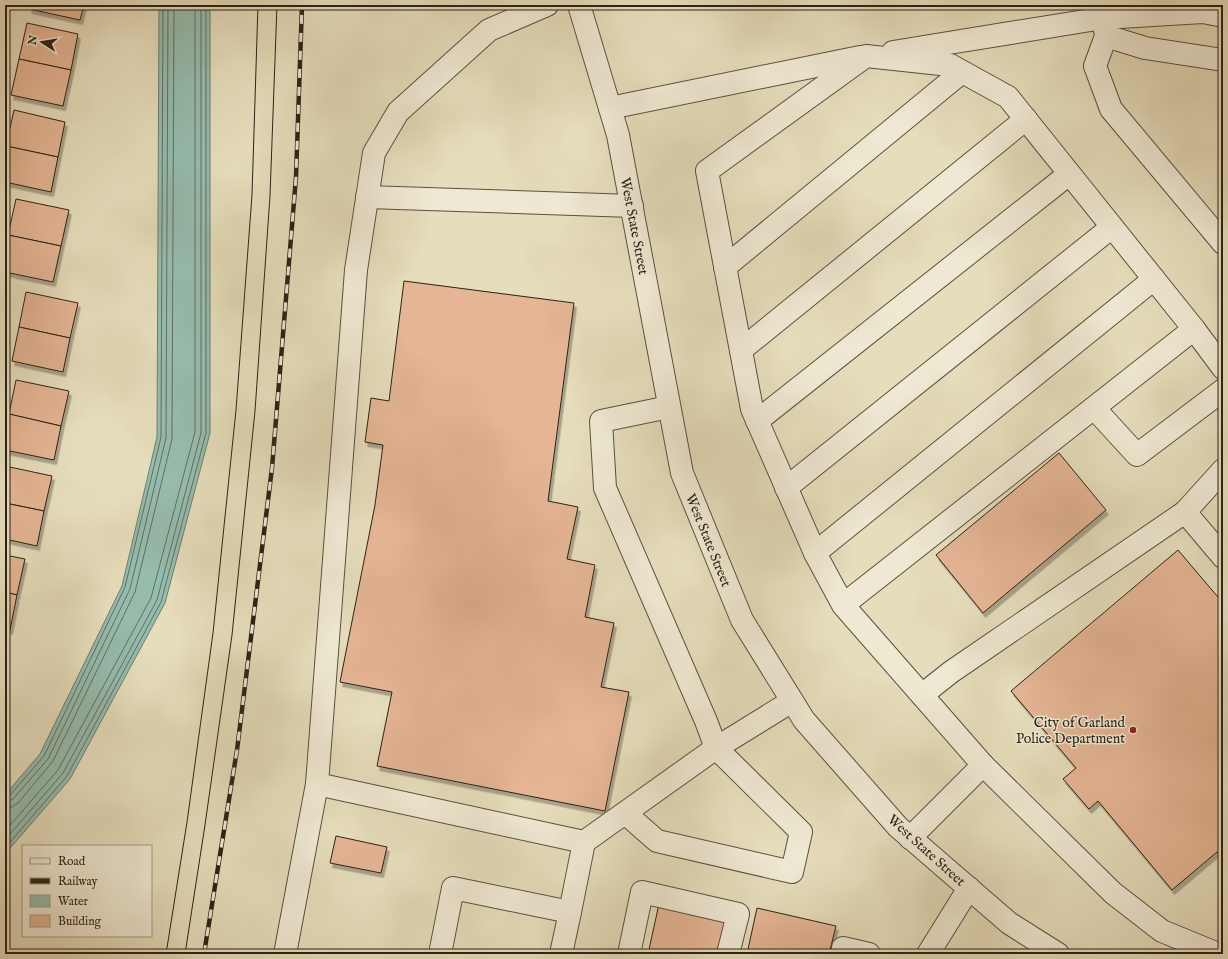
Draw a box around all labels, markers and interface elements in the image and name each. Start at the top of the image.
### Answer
north arrow [22,22,62,62]
text: N [25,34,41,47]
street label: West State Street [616,176,652,277]
street label: West State Street [681,491,735,590]
place label: City of Garland Police Department [1016,714,1126,748]
marker: City of Garland Police Department [1128,725,1138,735]
street label: West State Street [884,811,969,891]
legend [22,845,152,937]
text: Road [58,854,86,869]
text: Railway [58,874,97,889]
text: Water [58,894,89,909]
text: Building [58,914,102,929]

